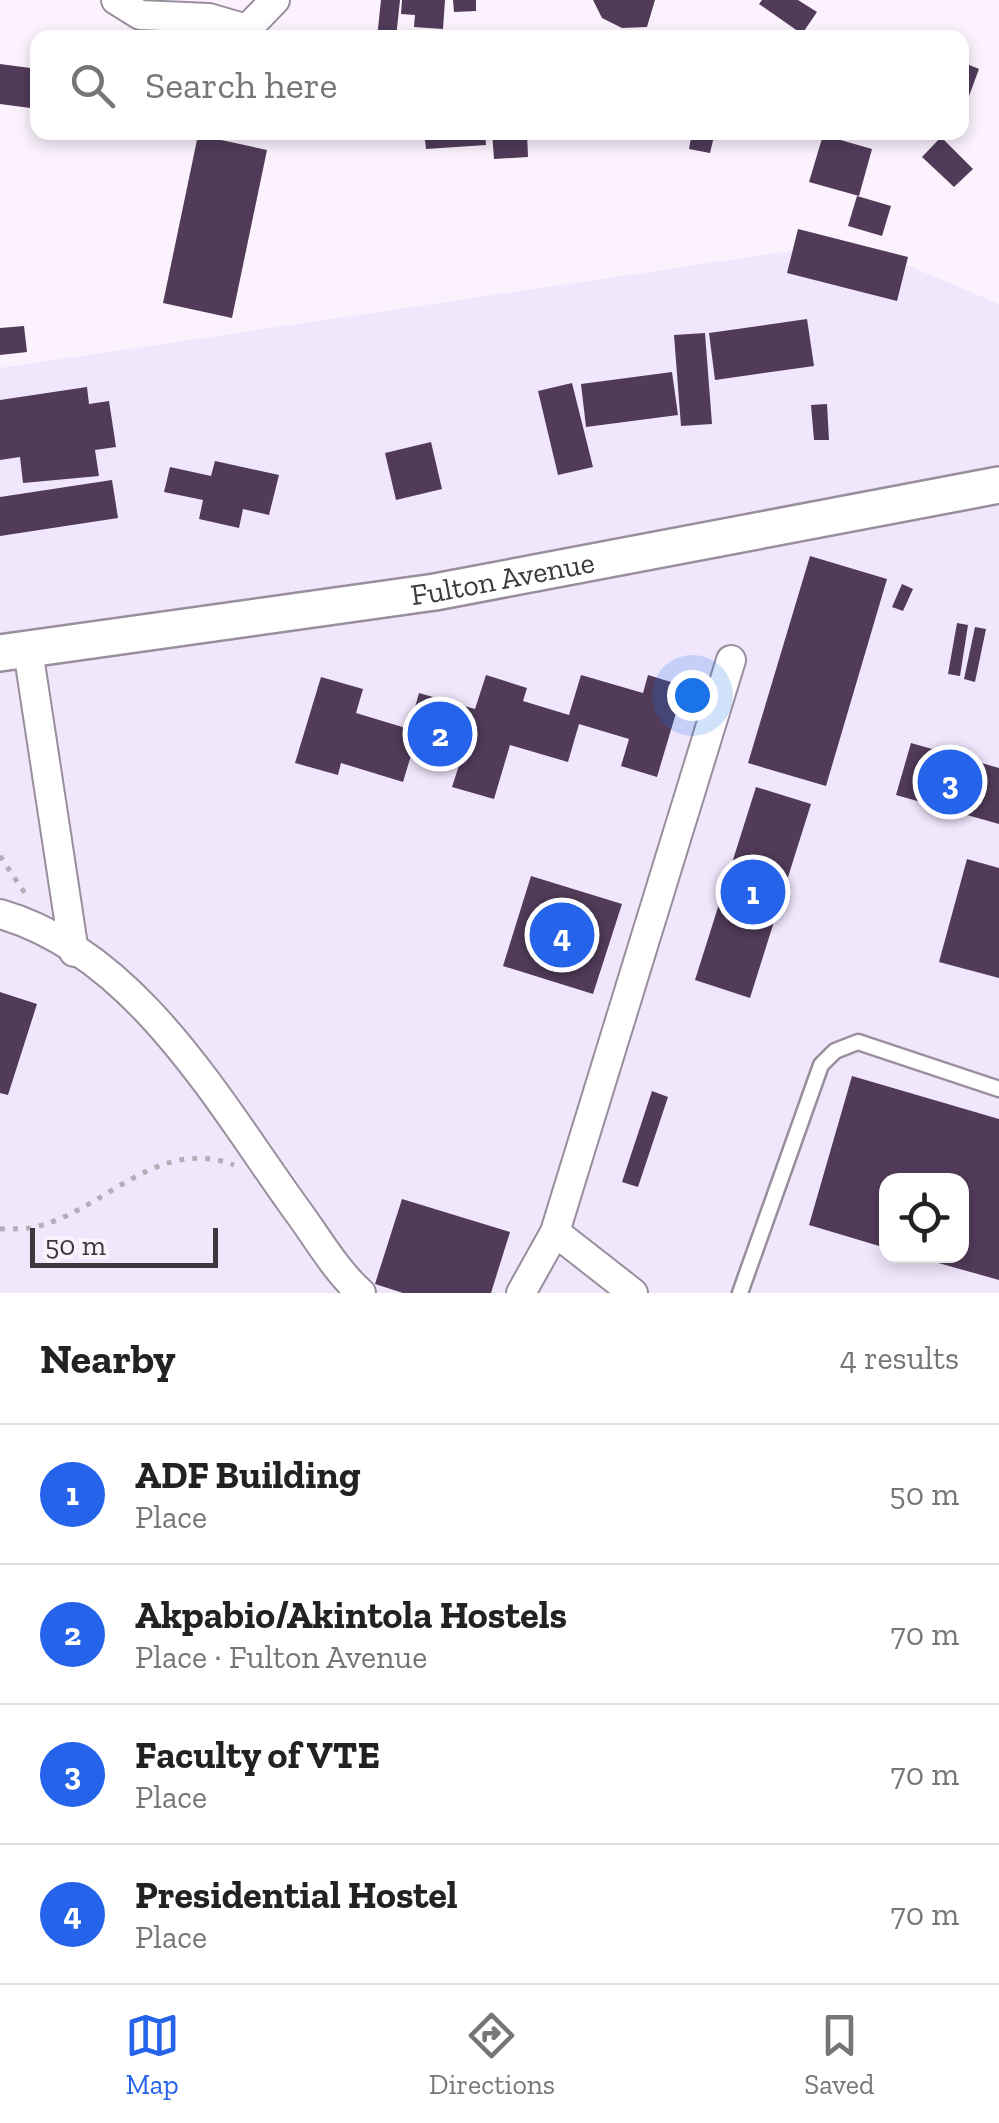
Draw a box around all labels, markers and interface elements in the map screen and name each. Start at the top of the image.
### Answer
search box [30,30,969,140]
icon: search [65,58,120,113]
text: Search here [145,62,337,108]
street label: Fulton Avenue [408,544,597,613]
your location [667,670,718,721]
pin: 2 [408,696,472,772]
pin: 3 [918,744,982,820]
pin: 1 [720,854,786,930]
pin: 4 [530,898,594,972]
map controls [879,1173,969,1263]
button: locate [879,1173,969,1263]
scale bar [30,1223,218,1268]
text: 50 m [45,1229,106,1262]
text: Nearby [40,1333,176,1384]
text: 4 results [840,1339,959,1377]
text: ADF Building [135,1452,361,1498]
text: 1 [66,1475,79,1513]
text: 50 m [889,1475,959,1513]
text: Place [135,1498,207,1536]
text: Akpabio/Akintola Hostels [135,1592,567,1638]
text: 2 [64,1615,81,1653]
text: 70 m [891,1615,959,1653]
text: Place · Fulton Avenue [135,1638,427,1676]
text: Faculty of VTE [135,1732,380,1778]
text: 3 [64,1755,81,1793]
text: 70 m [891,1755,959,1793]
text: Place [135,1778,207,1816]
text: Presidential Hostel [135,1872,458,1918]
text: 4 [63,1895,82,1933]
text: 70 m [891,1895,959,1933]
text: Place [135,1918,207,1956]
tab: Map [125,2008,180,2101]
tab: Directions [429,2008,555,2101]
tab: Saved [804,2008,874,2101]

